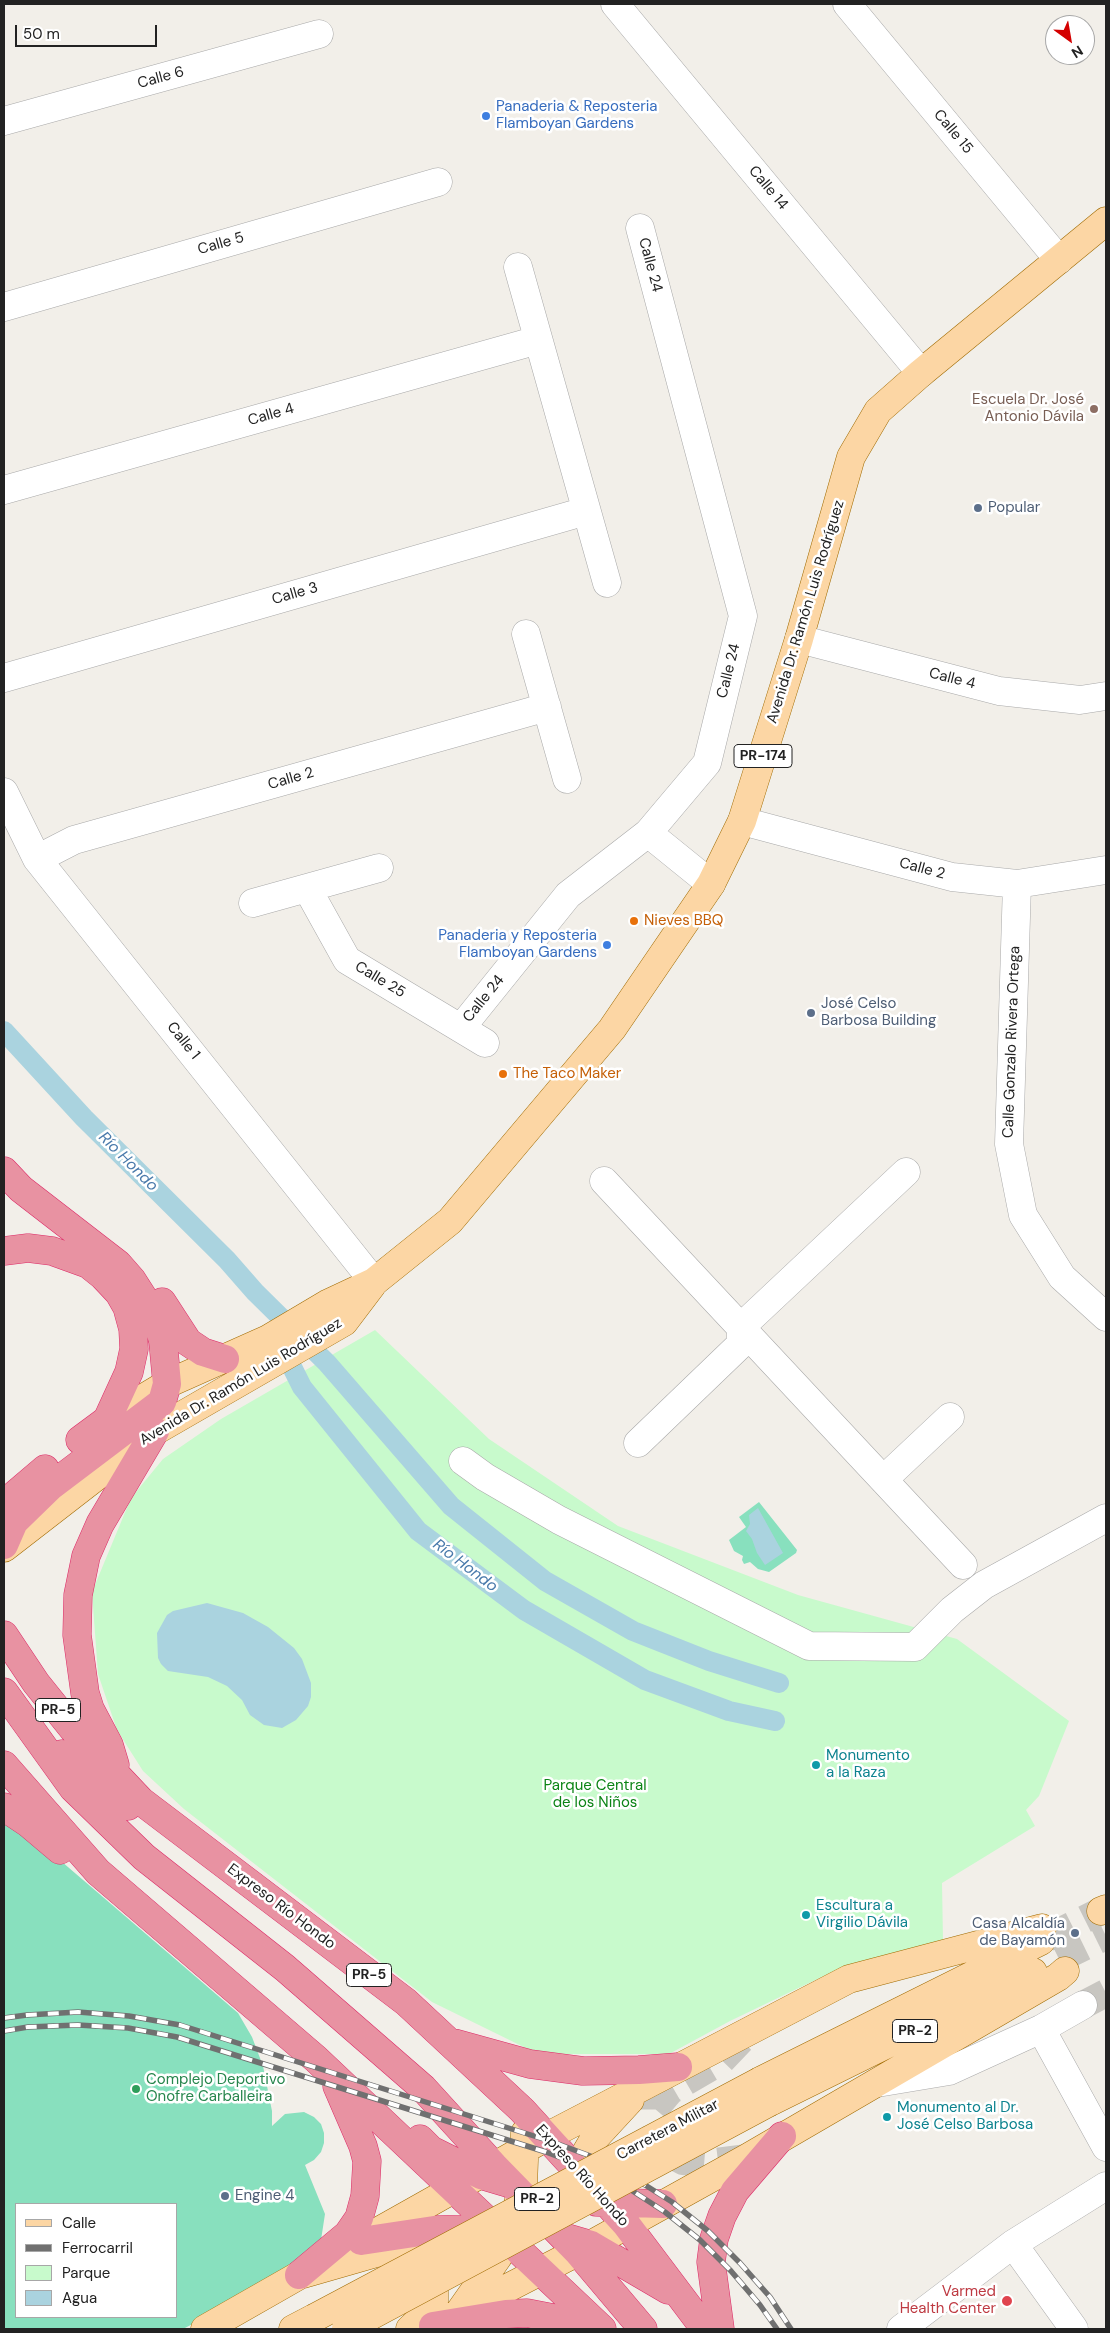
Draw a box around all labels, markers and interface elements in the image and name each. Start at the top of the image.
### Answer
scale bar [18,15,160,47]
north arrow [1045,15,1095,65]
text: 50 m [23,24,60,44]
text: N [1068,42,1087,62]
street label: Calle 6 [136,63,186,93]
place label: Panaderia & Reposteria Flamboyan Gardens [496,98,657,133]
street label: Calle 15 [929,106,977,158]
marker: Panaderia & Reposteria Flamboyan Gardens [480,110,492,122]
street label: Calle 14 [744,162,792,214]
street label: Calle 5 [196,229,246,259]
street label: Calle 24 [634,236,666,294]
place label: Escuela Dr. José Antonio Dávila [972,391,1084,426]
street label: Calle 4 [246,400,296,430]
marker: Escuela Dr. José Antonio Dávila [1088,403,1100,415]
street label: Avenida Dr. Ramón Luis Rodríguez [763,498,849,726]
place label: Popular [988,499,1040,517]
marker: Popular [972,502,984,514]
street label: Calle 3 [270,579,320,609]
street label: Calle 24 [714,642,744,700]
street label: Calle 4 [927,665,977,693]
road number: PR-174 [734,744,792,768]
street label: Calle 2 [266,764,316,794]
street label: Calle 2 [897,854,947,884]
place label: Nieves BBQ [644,912,723,930]
marker: Nieves BBQ [628,915,640,927]
place label: Panaderia y Reposteria Flamboyan Gardens [438,927,597,962]
marker: Panaderia y Reposteria Flamboyan Gardens [601,939,613,951]
street label: Calle Gonzalo Rivera Ortega [1000,946,1024,1138]
street label: Calle 25 [351,958,409,1002]
street label: Calle 24 [460,972,508,1026]
place label: José Celso Barbosa Building [821,995,936,1030]
marker: José Celso Barbosa Building [805,1007,817,1019]
street label: Calle 1 [163,1019,203,1063]
place label: The Taco Maker [513,1065,621,1083]
marker: The Taco Maker [497,1068,509,1080]
water label: Río Hondo [94,1128,162,1196]
street label: Avenida Dr. Ramón Luis Rodríguez [137,1314,345,1450]
water label: Río Hondo [429,1535,501,1597]
road number: PR-5 [36,1698,80,1722]
place label: Monumento a la Raza [826,1747,910,1782]
marker: Monumento a la Raza [810,1759,822,1771]
park label: Parque Central de los Niños [543,1777,647,1812]
street label: Expreso Río Hondo [223,1860,339,1954]
place label: Escultura a Virgilio Dávila [816,1897,908,1932]
marker: Escultura a Virgilio Dávila [800,1909,812,1921]
place label: Casa Alcaldía de Bayamón [972,1915,1065,1950]
marker: Casa Alcaldía de Bayamón [1069,1927,1081,1939]
road number: PR-5 [346,1964,392,1986]
road number: PR-2 [892,2020,938,2042]
place label: Complejo Deportivo Onofre Carballeira [146,2071,285,2106]
marker: Complejo Deportivo Onofre Carballeira [130,2083,142,2095]
street label: Carretera Militar [614,2096,722,2164]
place label: Monumento al Dr. José Celso Barbosa [897,2099,1033,2134]
marker: Monumento al Dr. José Celso Barbosa [881,2111,893,2123]
street label: Expreso Río Hondo [532,2121,632,2231]
place label: Engine 4 [235,2187,294,2205]
road number: PR-2 [514,2188,560,2210]
marker: Engine 4 [219,2190,231,2202]
legend [15,2203,178,2318]
text: Calle [62,2213,96,2233]
text: Ferrocarril [62,2238,133,2258]
text: Parque [62,2263,110,2283]
place label: Varmed Health Center [900,2283,996,2318]
text: Agua [62,2288,97,2308]
marker: Varmed Health Center [1000,2294,1014,2308]

